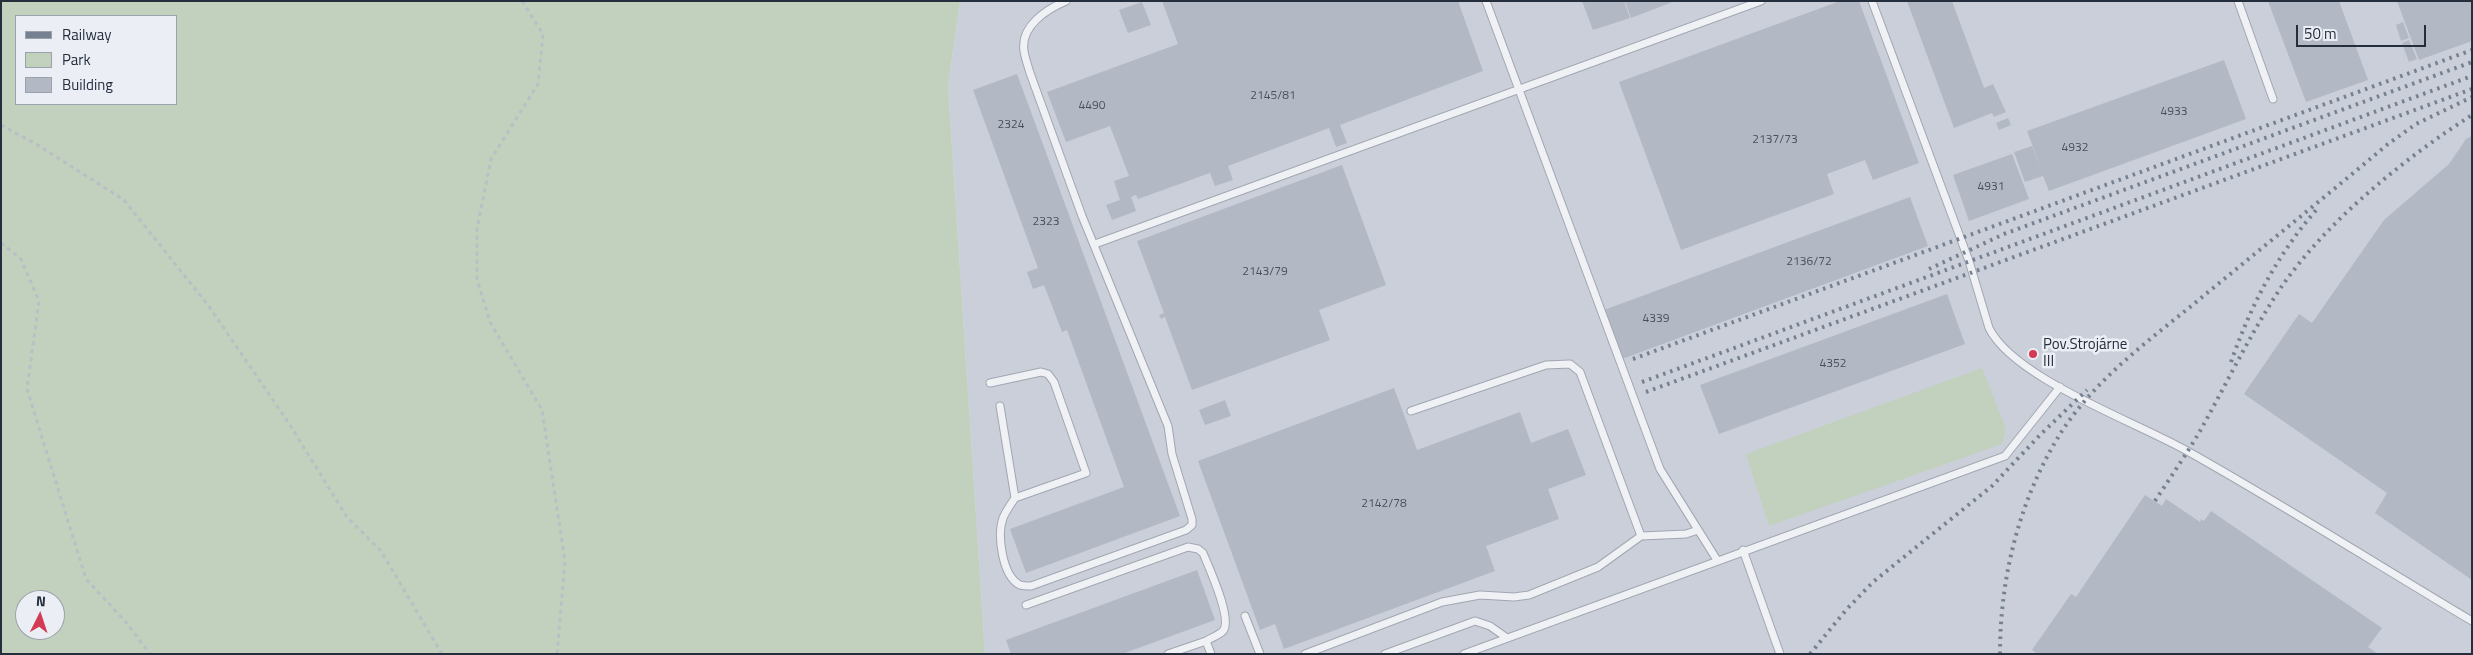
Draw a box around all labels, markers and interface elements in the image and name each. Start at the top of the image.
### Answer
legend [15,15,178,105]
scale bar [2298,15,2428,47]
text: 50 m [2304,22,2337,45]
text: Railway [62,23,112,46]
text: Park [62,48,91,71]
text: Building [62,73,113,96]
house number: 2145/81 [1250,89,1296,103]
house number: 4490 [1079,99,1105,113]
house number: 4933 [2161,105,2187,119]
house number: 2324 [998,118,1024,132]
house number: 2137/73 [1752,133,1798,147]
house number: 4932 [2062,141,2088,155]
house number: 4931 [1978,180,2004,194]
house number: 2323 [1033,215,1059,229]
house number: 2136/72 [1786,255,1832,269]
house number: 2143/79 [1242,265,1288,279]
house number: 4339 [1643,312,1669,326]
place label: Pov.Strojárne III [2043,336,2127,371]
marker: Pov.Strojárne III [2027,348,2039,360]
house number: 4352 [1820,357,1846,371]
house number: 2142/78 [1361,497,1407,511]
north arrow [15,590,65,640]
text: N [35,590,47,611]

